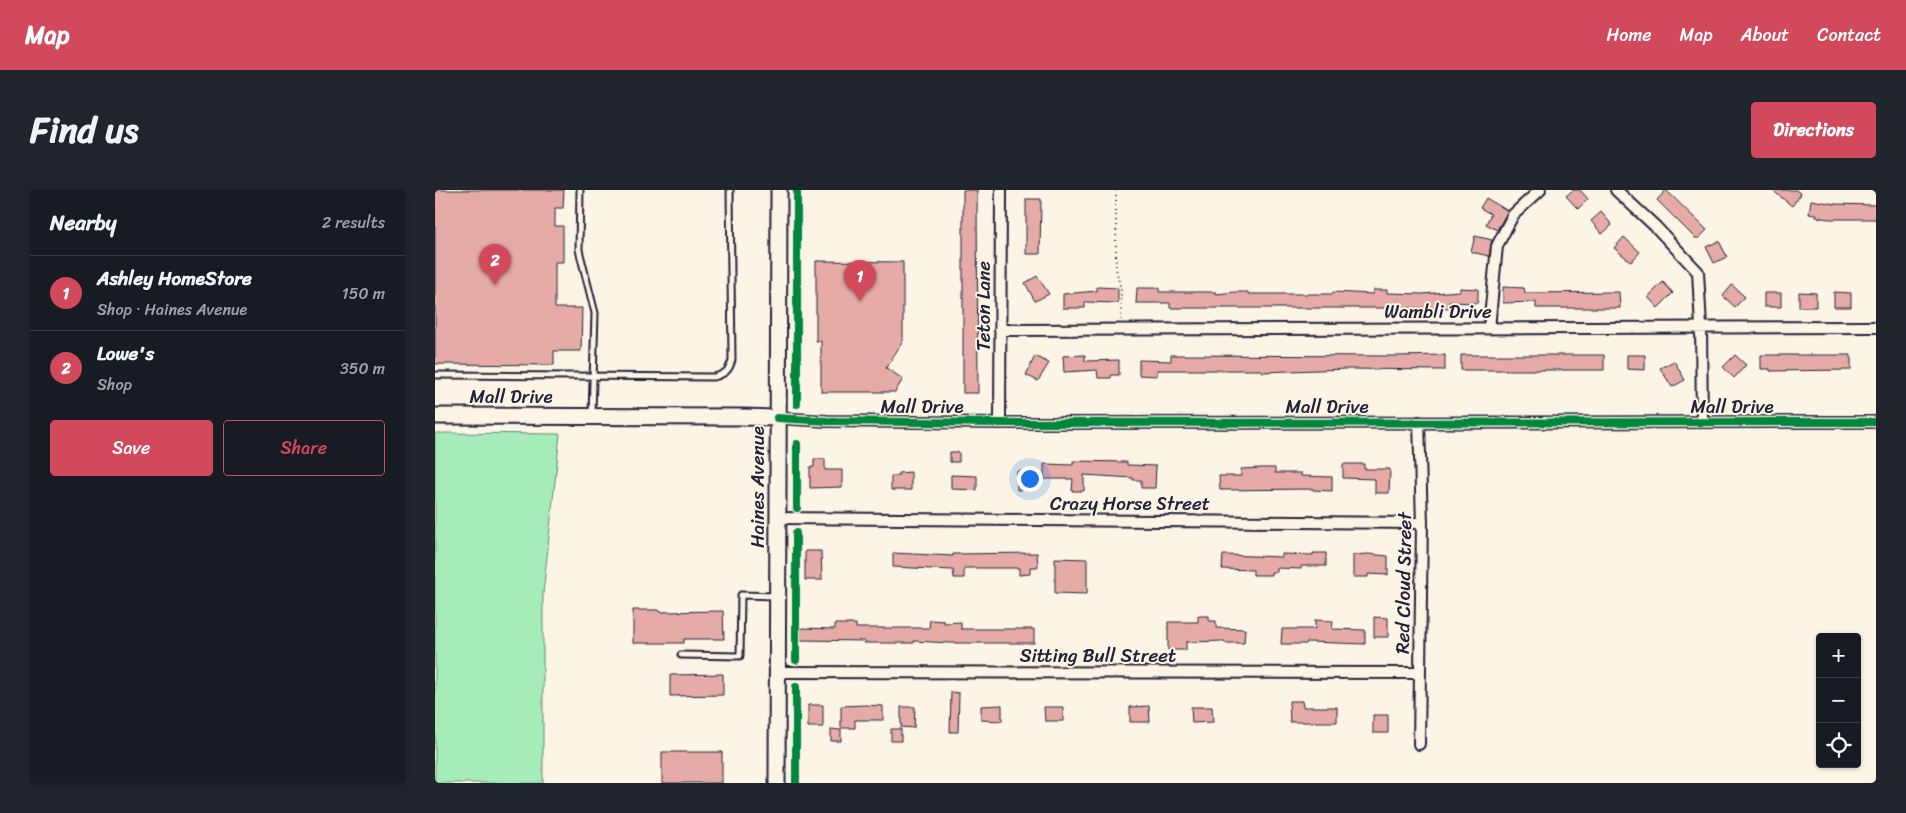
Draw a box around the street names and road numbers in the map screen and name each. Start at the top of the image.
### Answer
street label: Teton Lane [967,261,1000,351]
street label: Wambli Drive [1384,295,1492,328]
street label: Mall Drive [469,380,553,413]
street label: Mall Drive [880,390,964,423]
street label: Mall Drive [1285,390,1369,423]
street label: Mall Drive [1690,390,1774,423]
street label: Haines Avenue [741,426,774,548]
street label: Crazy Horse Street [1050,487,1210,520]
street label: Red Cloud Street [1386,511,1421,654]
street label: Sitting Bull Street [1020,639,1176,672]

